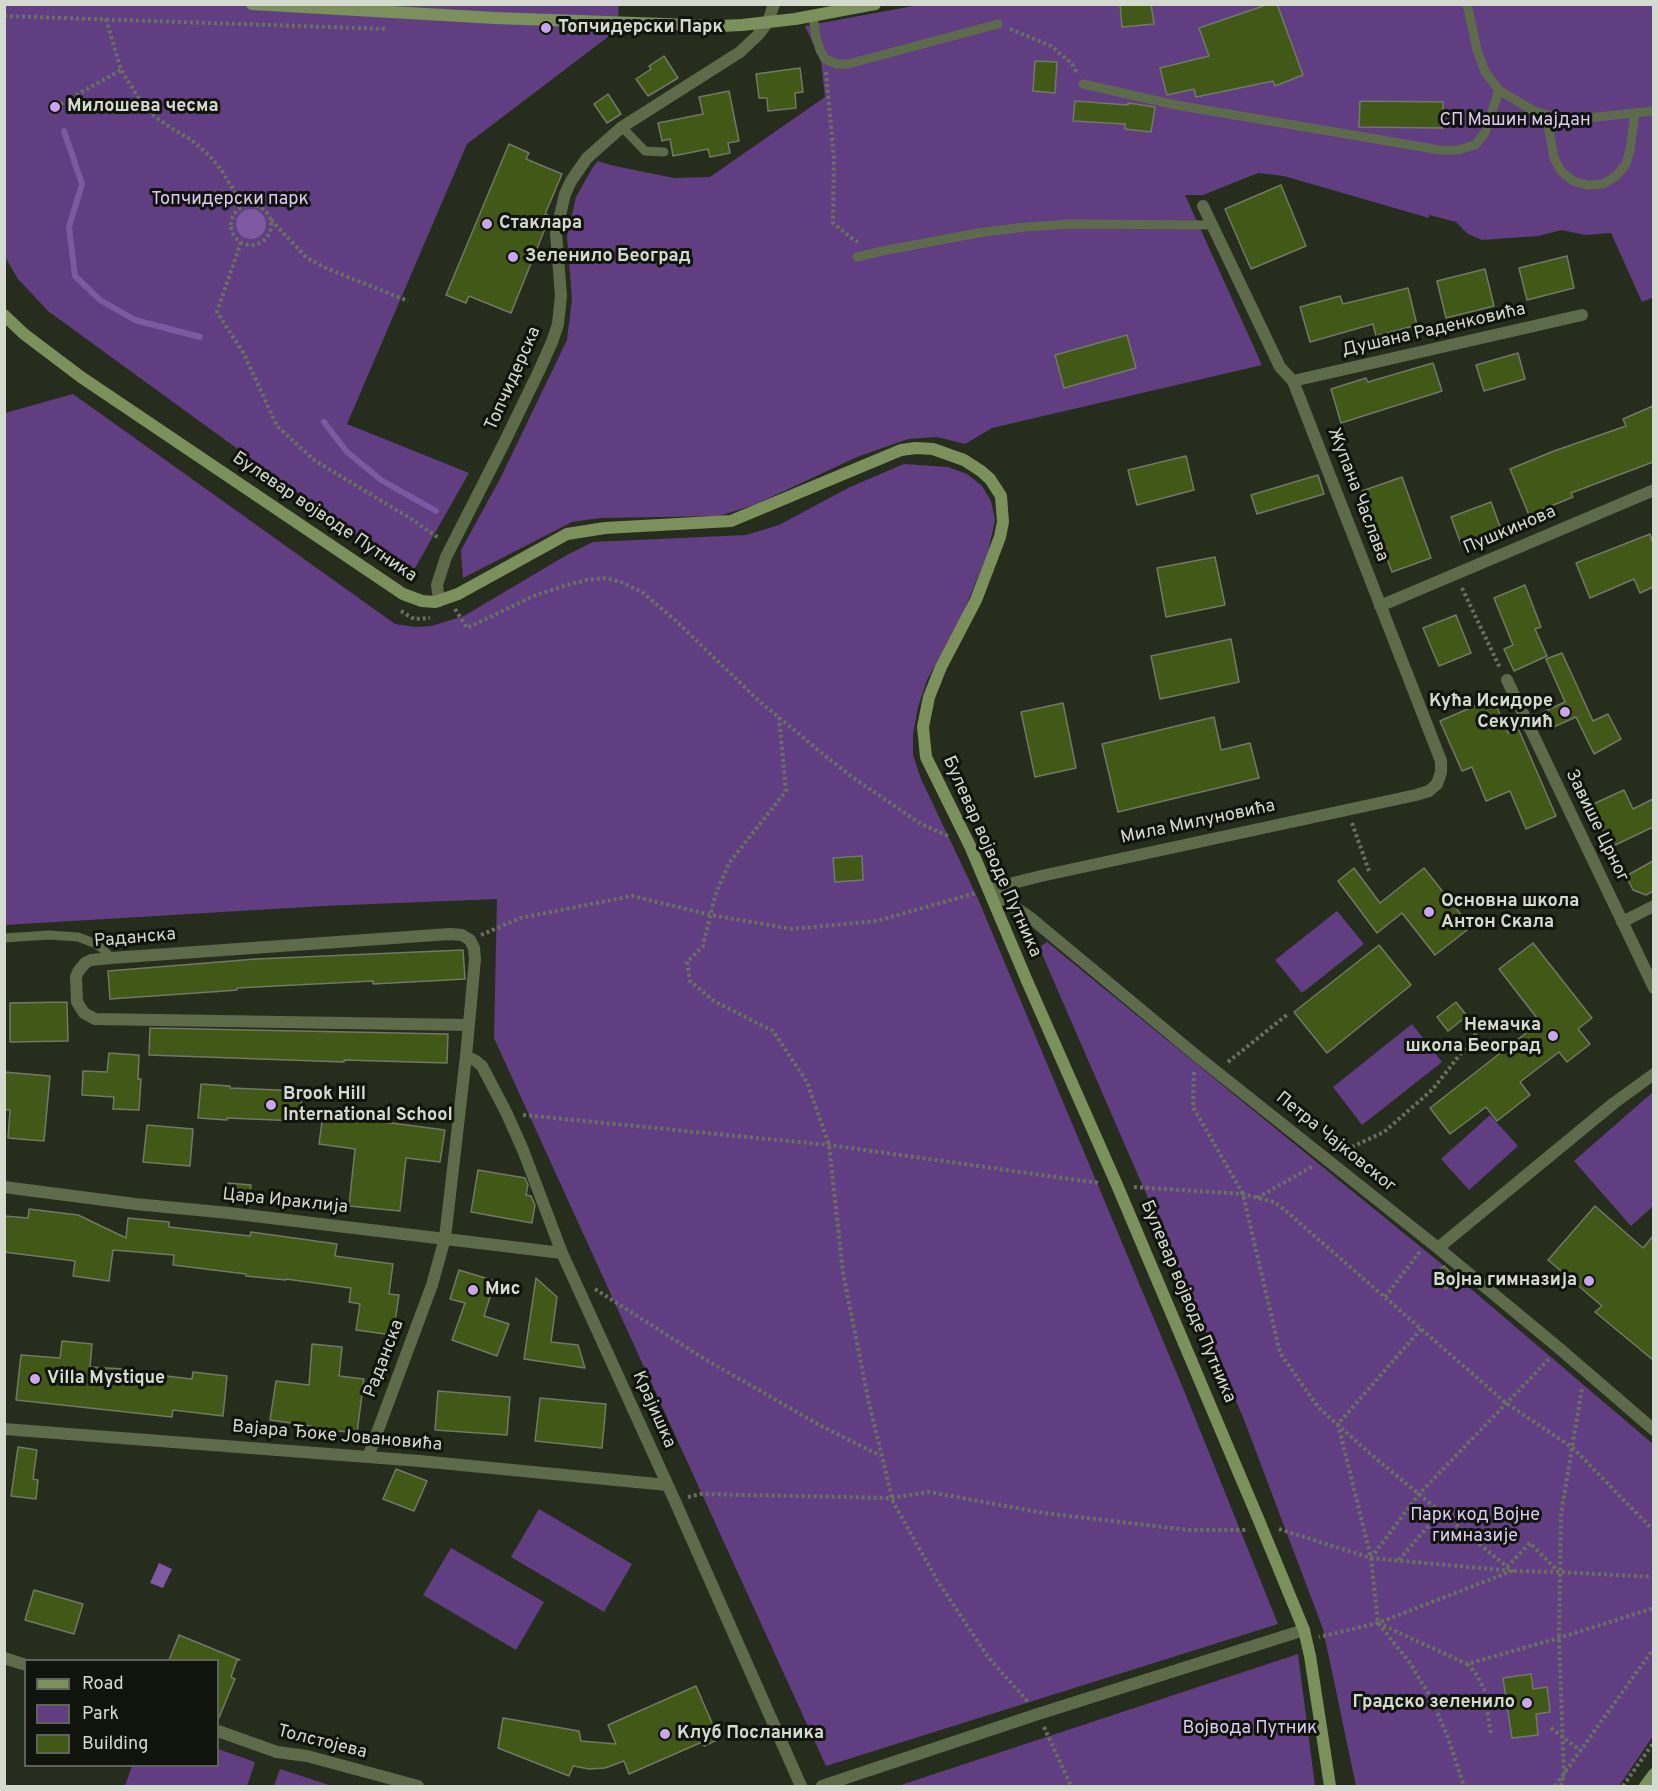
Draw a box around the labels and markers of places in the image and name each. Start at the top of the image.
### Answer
place label: Топчидерски Парк [558,17,723,39]
marker: Топчидерски Парк [539,21,553,35]
place label: Милошева чесма [67,96,218,118]
marker: Милошева чесма [48,100,62,114]
place label: Стаклара [499,213,582,235]
marker: Стаклара [480,217,494,231]
place label: Зеленило Београд [525,246,691,268]
marker: Зеленило Београд [506,250,520,264]
place label: Кућа Исидоре Секулић [1429,691,1553,734]
marker: Кућа Исидоре Секулић [1558,705,1572,719]
place label: Основна школа Антон Скала [1441,891,1579,934]
marker: Основна школа Антон Скала [1422,905,1436,919]
place label: Немачка школа Београд [1406,1015,1541,1058]
marker: Немачка школа Београд [1546,1029,1560,1043]
place label: Brook Hill International School [283,1084,453,1126]
marker: Brook Hill International School [264,1098,278,1112]
place label: Војна гимназија [1433,1270,1577,1292]
marker: Војна гимназија [1582,1274,1596,1288]
place label: Мис [485,1279,520,1301]
marker: Мис [466,1283,480,1297]
place label: Villa Mystique [47,1368,165,1390]
marker: Villa Mystique [28,1372,42,1386]
place label: Градско зеленило [1352,1692,1515,1714]
marker: Градско зеленило [1520,1696,1534,1710]
place label: Клуб Посланика [677,1723,824,1745]
marker: Клуб Посланика [658,1727,672,1741]

